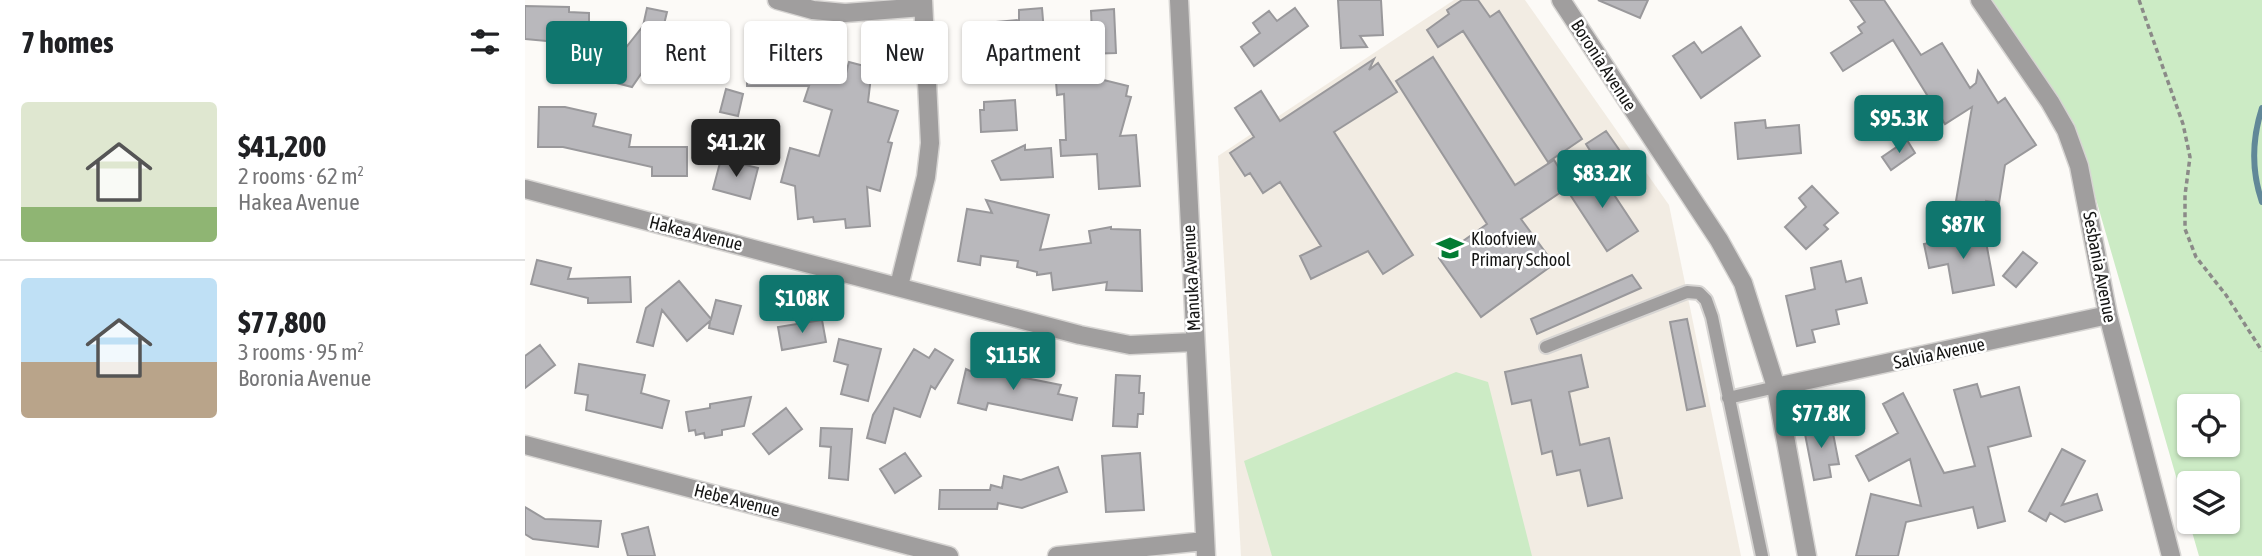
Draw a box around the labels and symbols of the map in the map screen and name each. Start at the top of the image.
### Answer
street label: Boronia Avenue [1567,16,1641,114]
pin: $95.3K [1842,96,1956,155]
pin: $41.2K [679,120,793,179]
pin: $83.2K [1545,150,1659,210]
pin: $87K [1922,202,2004,261]
street label: Sesbania Avenue [2079,210,2121,324]
street label: Hakea Avenue [647,211,745,255]
street label: Manuka Avenue [1178,224,1204,332]
place label: Kloofview Primary School [1471,228,1571,270]
school or university icon: Kloofview Primary School [1435,233,1465,263]
pin: $108K [753,276,851,335]
pin: $115K [964,332,1062,392]
street label: Salvia Avenue [1891,333,1987,373]
pin: $77.8K [1764,391,1878,450]
street label: Hebe Avenue [692,479,782,521]

